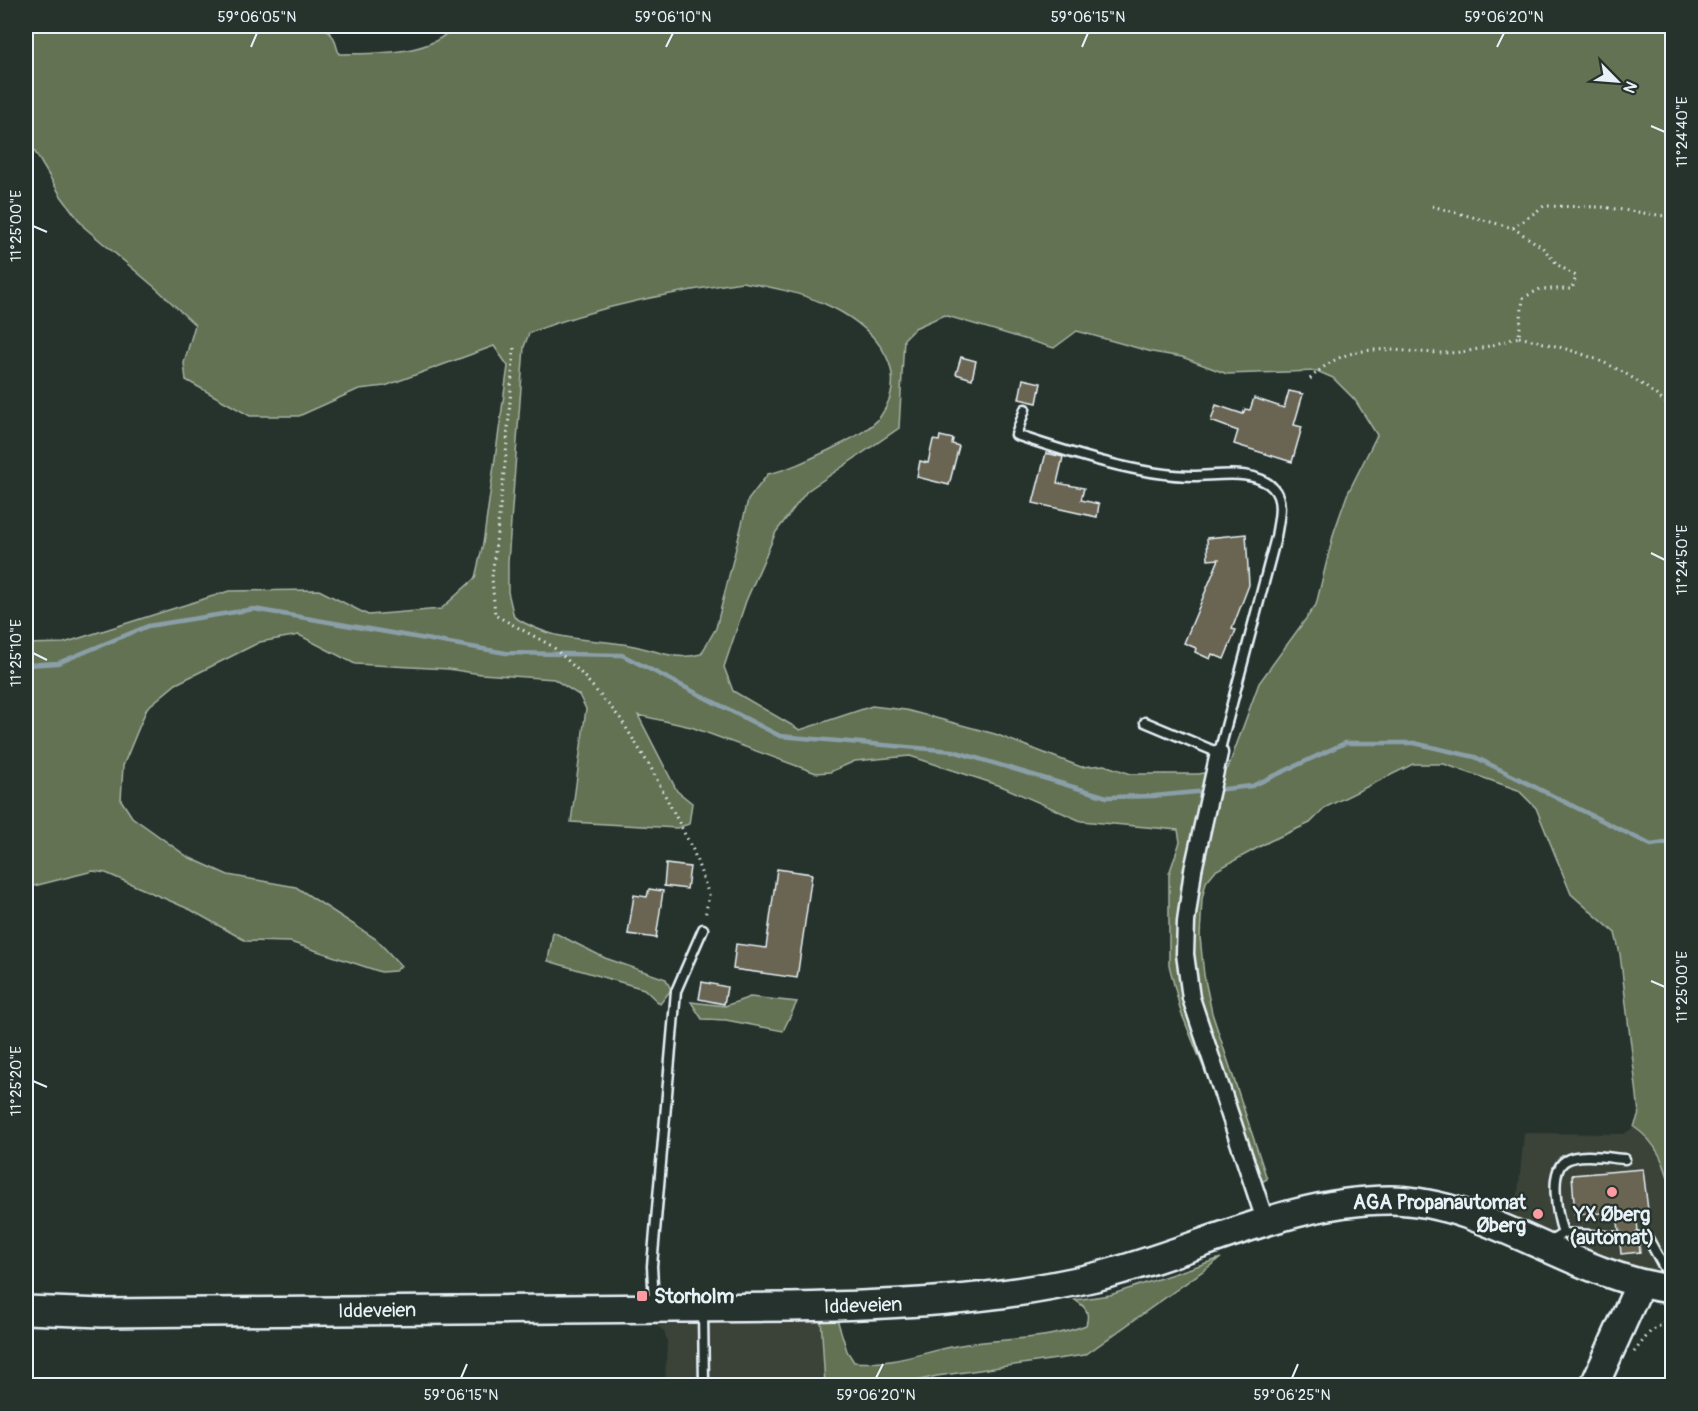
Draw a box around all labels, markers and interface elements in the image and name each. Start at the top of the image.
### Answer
text: 59°06'05"N [218,8,296,27]
text: 59°06'10"N [635,8,711,27]
text: 59°06'15"N [1051,8,1125,27]
text: 59°06'20"N [1464,8,1544,27]
north arrow [1587,51,1647,111]
text: N [1618,78,1641,96]
text: 11°24'40"E [1673,96,1692,168]
text: 11°25'00"E [7,190,26,262]
text: 11°24'50"E [1673,524,1692,595]
text: 11°25'10"E [7,619,26,687]
text: 11°25'00"E [1673,951,1692,1023]
text: 11°25'20"E [7,1046,26,1116]
marker: YX Øberg (automat) [1605,1185,1619,1199]
place label: AGA Propanautomat Øberg [1353,1190,1527,1238]
place label: YX Øberg (automat) [1569,1202,1655,1250]
marker: AGA Propanautomat Øberg [1531,1207,1545,1221]
place label: Storholm [654,1284,734,1309]
marker: Storholm [635,1289,649,1303]
street label: Iddeveien [823,1292,903,1319]
street label: Iddeveien [338,1297,416,1324]
text: 59°06'15"N [424,1386,498,1405]
text: 59°06'20"N [836,1386,916,1405]
text: 59°06'25"N [1253,1386,1331,1405]

